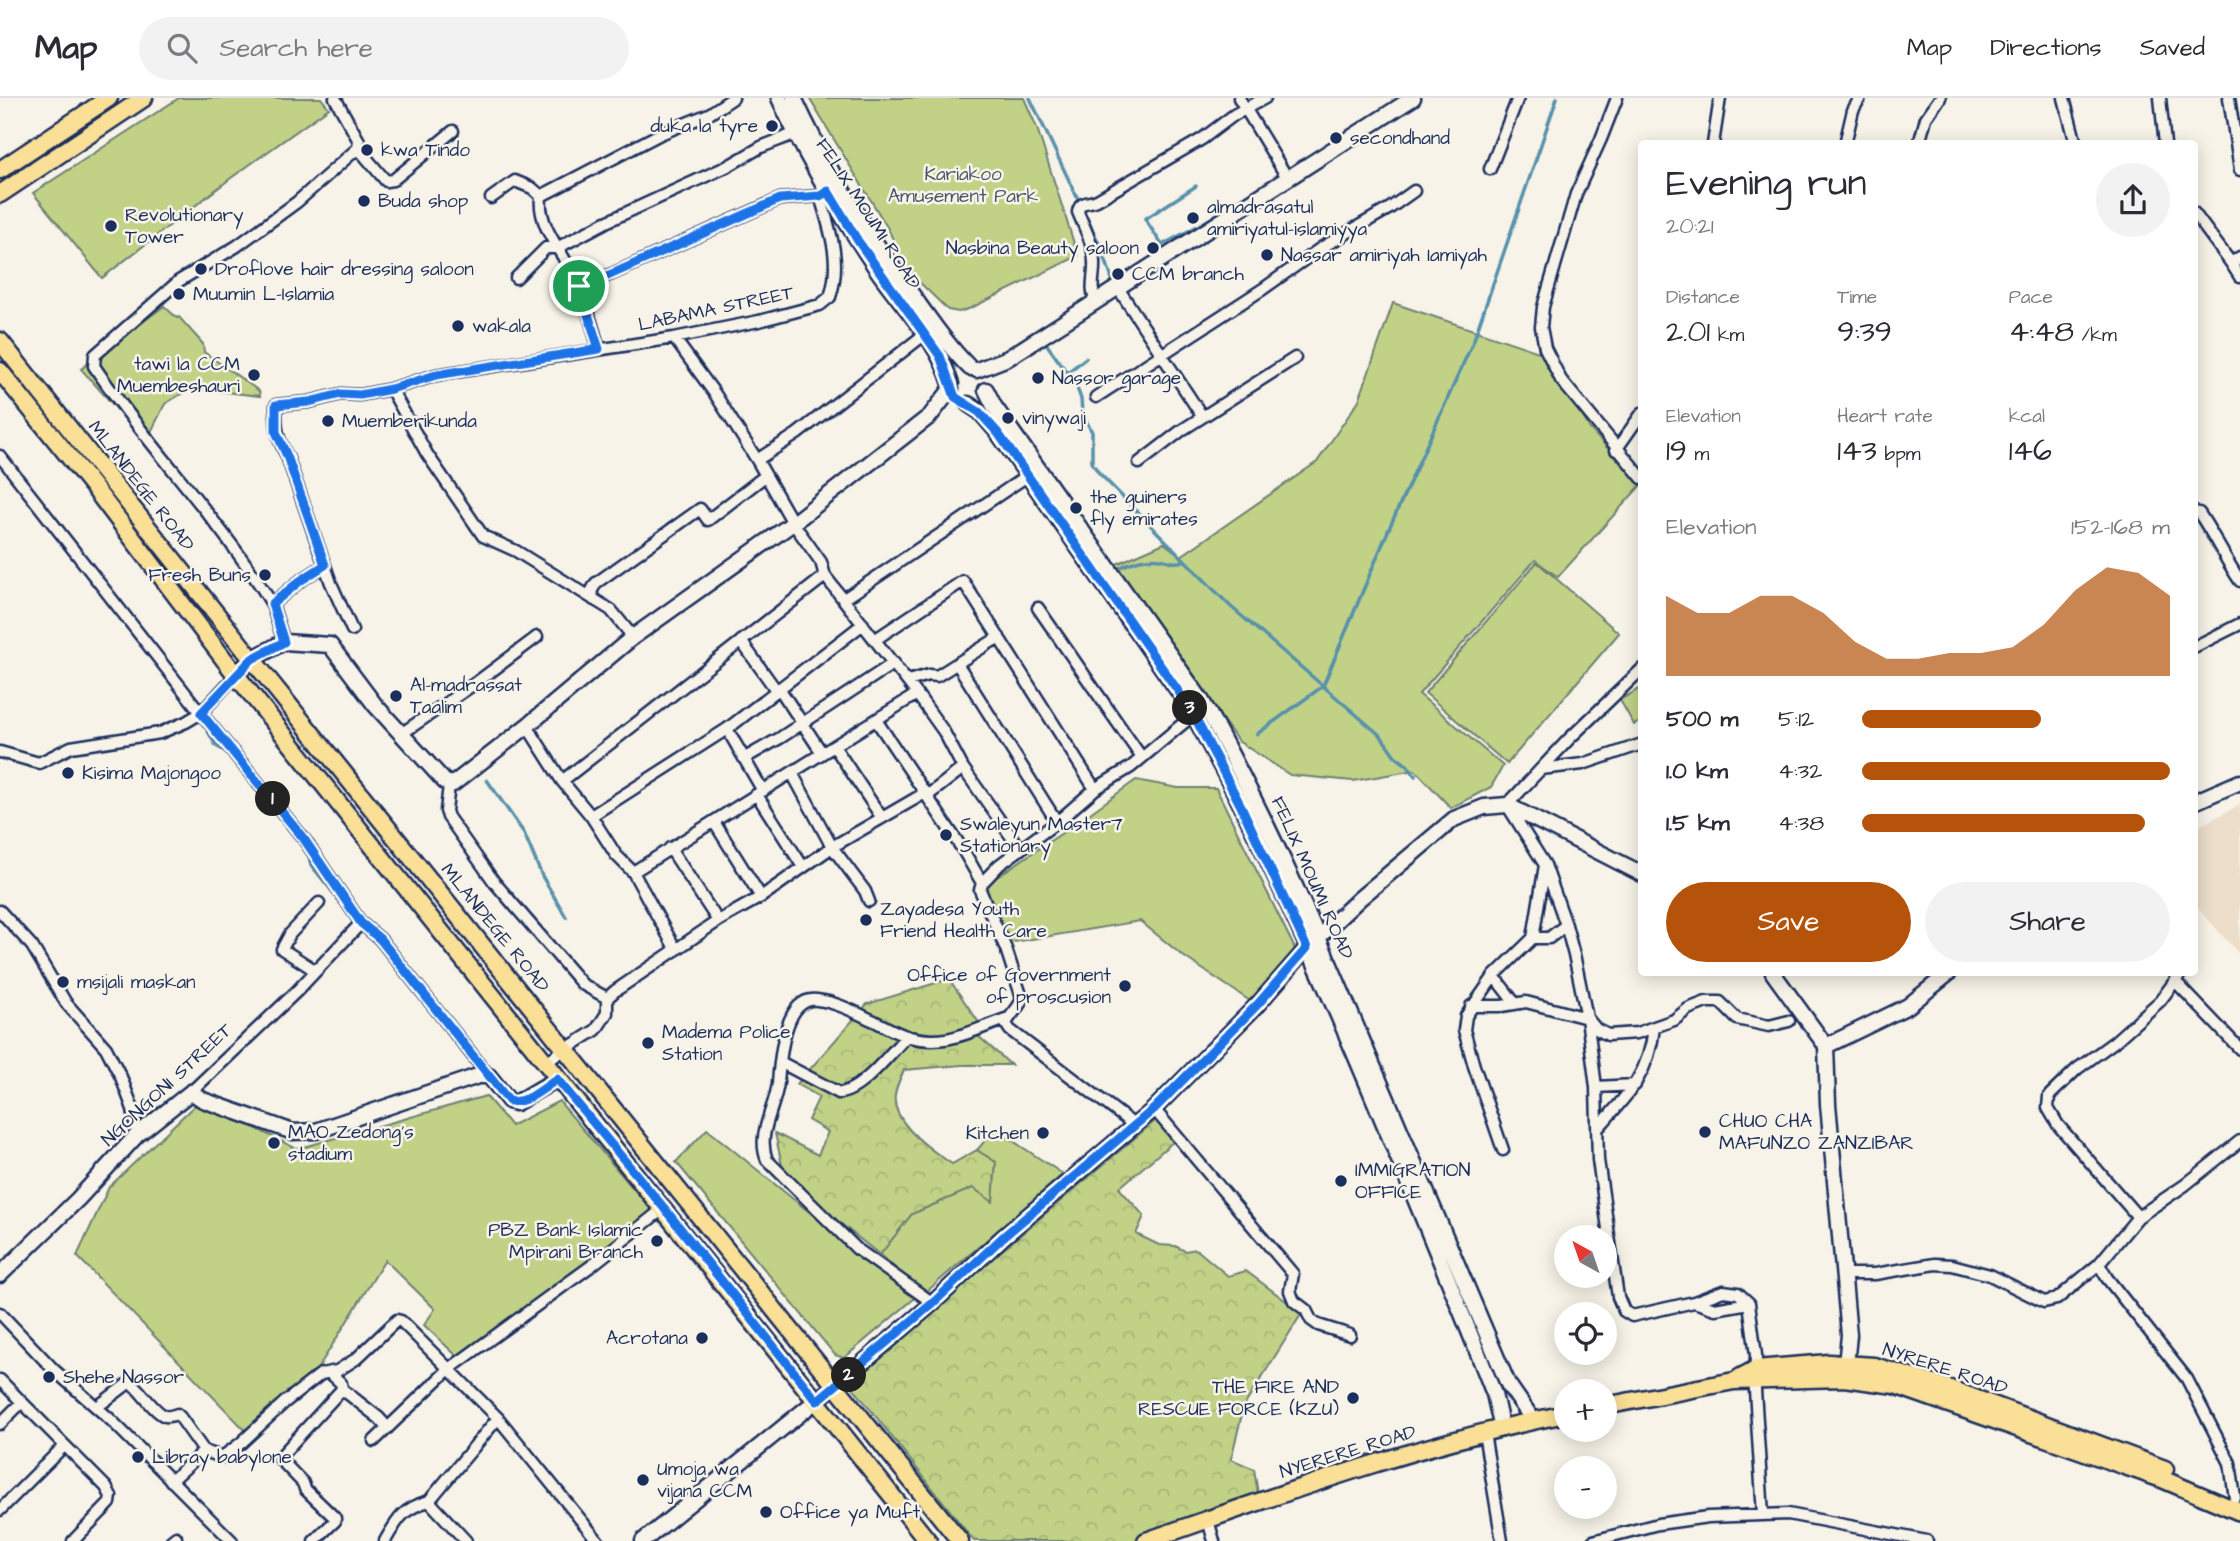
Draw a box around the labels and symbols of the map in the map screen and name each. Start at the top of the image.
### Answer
place label: duka la tyre [651,113,758,141]
marker: duka la tyre [764,118,780,134]
place label: secondhand [1350,125,1450,152]
marker: secondhand [1328,130,1344,146]
street label: FELIX MOUMI ROAD [809,133,927,295]
place label: kwa Tindo [381,137,470,164]
marker: kwa Tindo [359,142,375,158]
park label: Kariakoo Amusement Park [888,161,1038,210]
place label: Buda shop [378,188,469,215]
marker: Buda shop [356,193,372,209]
place label: almadrasatul amiriyatul-islamiyya [1207,194,1368,244]
place label: Revolutionary Tower [125,202,244,251]
marker: almadrasatul amiriyatul-islamiyya [1185,210,1201,226]
marker: Revolutionary Tower [103,218,119,234]
place label: Nasbina Beauty saloon [946,235,1139,263]
marker: Nasbina Beauty saloon [1145,240,1161,256]
place label: Nassar amiriyah Iamiyah [1281,242,1488,270]
marker: Nassar amiriyah Iamiyah [1259,247,1275,263]
place label: Droflove hair dressing saloon [215,256,474,284]
pin [549,256,609,316]
marker: Droflove hair dressing saloon [193,261,209,277]
place label: CCM branch [1132,261,1245,288]
marker: CCM branch [1110,266,1126,282]
street label: LABAMA STREET [636,279,796,339]
place label: Muumin L-Islamia [193,281,335,308]
marker: Muumin L-Islamia [171,286,187,302]
place label: wakala [472,313,531,340]
marker: wakala [450,318,466,334]
place label: tawi la CCM Muembeshauri [117,351,240,400]
place label: Nassor garage [1052,365,1181,393]
marker: tawi la CCM Muembeshauri [246,367,262,383]
marker: Nassor garage [1030,370,1046,386]
place label: vinywaji [1022,405,1086,433]
place label: Muemberikunda [342,408,477,435]
marker: vinywaji [1000,410,1016,426]
marker: Muemberikunda [320,413,336,429]
street label: MLANDEGE ROAD [81,415,201,557]
place label: the guiners fly emirates [1090,484,1198,534]
marker: the guiners fly emirates [1068,500,1084,516]
place label: Fresh Buns [148,562,251,589]
marker: Fresh Buns [257,567,273,583]
place label: Al-madrassat Taalim [410,672,522,721]
marker: Al-madrassat Taalim [388,688,404,704]
pin: 3 [1172,690,1208,726]
place label: Kisima Majongoo [82,760,221,788]
marker: Kisima Majongoo [60,765,76,781]
pin: 1 [256,782,290,816]
street label: FELIX MOUMI ROAD [1264,792,1360,964]
place label: Swaleyun Master7 Stationary [960,811,1123,861]
marker: Swaleyun Master7 Stationary [938,827,954,843]
street label: MLANDEGE ROAD [434,858,556,998]
place label: Zayadesa Youth Friend Health Care [880,896,1047,945]
marker: Zayadesa Youth Friend Health Care [858,912,874,928]
place label: Office of Government of proscusion [907,962,1111,1011]
place label: msijali maskan [77,969,196,996]
marker: msijali maskan [55,974,71,990]
marker: Office of Government of proscusion [1117,978,1133,994]
street label: NGONGONI STREET [96,1017,238,1153]
place label: Madema Police Station [662,1019,790,1068]
marker: Madema Police Station [640,1035,656,1051]
place label: CHUO CHA MAFUNZO ZANZIBAR [1719,1108,1914,1157]
place label: MAO Zedong's stadium [288,1119,414,1168]
place label: Kitchen [966,1120,1029,1147]
marker: CHUO CHA MAFUNZO ZANZIBAR [1697,1124,1713,1140]
marker: Kitchen [1035,1125,1051,1141]
marker: MAO Zedong's stadium [266,1135,282,1151]
place label: IMMIGRATION OFFICE [1355,1157,1470,1206]
marker: IMMIGRATION OFFICE [1333,1173,1349,1189]
place label: PBZ Bank Islamic Mpirani Branch [488,1217,644,1266]
north arrow [1554,1225,1617,1288]
marker: PBZ Bank Islamic Mpirani Branch [649,1233,665,1249]
place label: Acrotana [606,1325,688,1352]
marker: Acrotana [694,1330,710,1346]
street label: NYRERE ROAD [1879,1336,2011,1402]
pin: 2 [832,1358,866,1392]
place label: Shehe Nassor [63,1364,185,1391]
marker: Shehe Nassor [41,1369,57,1385]
place label: THE FIRE AND RESCUE FORCE (KZU) [1138,1374,1339,1423]
marker: THE FIRE AND RESCUE FORCE (KZU) [1345,1390,1361,1406]
street label: NYERERE ROAD [1277,1418,1419,1486]
place label: Libray babylone [152,1444,292,1472]
marker: Libray babylone [130,1449,146,1465]
place label: Umoja wa vijana CCM [657,1456,752,1505]
marker: Umoja wa vijana CCM [635,1472,651,1488]
place label: Office ya Muft [780,1499,920,1527]
marker: Office ya Muft [758,1504,774,1520]

